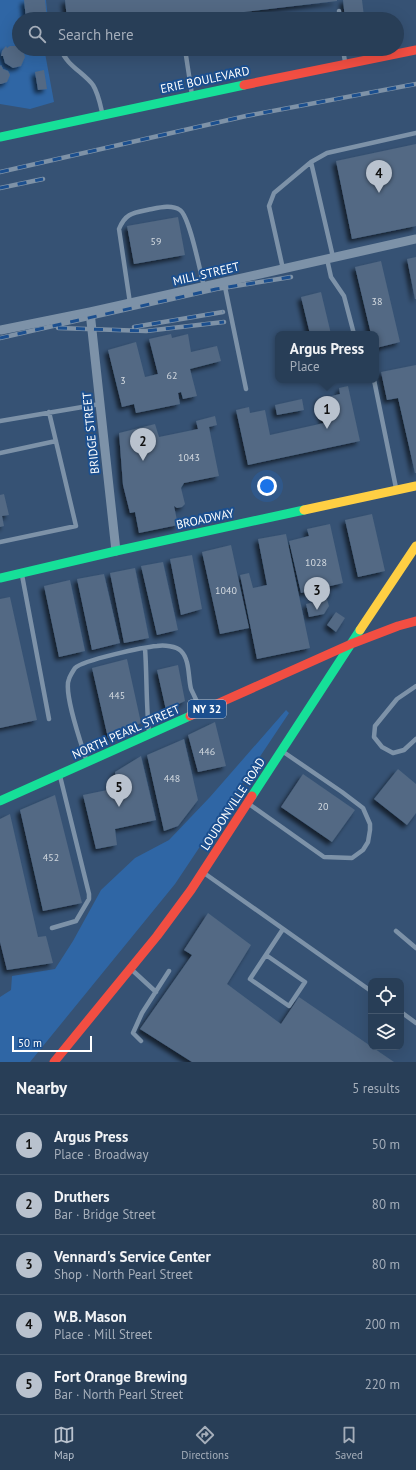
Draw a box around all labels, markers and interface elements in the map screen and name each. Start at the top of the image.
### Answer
search box [12,12,404,56]
icon: search [26,23,48,45]
text: Search here [58,25,134,44]
street label: ERIE BOULEVARD [159,63,251,96]
pin: 4 [366,160,392,193]
house number: 59 [151,235,161,248]
street label: MILL STREET [171,259,241,288]
house number: 38 [372,295,382,308]
popup [275,331,379,383]
text: Argus Press [290,339,364,358]
text: Place [290,358,320,375]
house number: 62 [167,369,177,382]
house number: 3 [120,374,126,387]
street label: BRIDGE STREET [79,391,102,475]
pin: 1 [314,396,340,429]
pin: 2 [130,428,156,461]
house number: 1043 [178,451,200,464]
your location [257,476,277,496]
street label: BROADWAY [175,505,235,532]
house number: 1028 [305,556,327,569]
pin: 3 [304,577,330,610]
house number: 1040 [215,584,237,597]
house number: 445 [109,689,125,702]
road number: NY 32 [188,700,226,718]
street label: NORTH PEARL STREET [70,701,182,762]
house number: 446 [199,745,215,758]
street label: LOUDONVILLE ROAD [197,755,268,853]
house number: 448 [164,772,180,785]
pin: 5 [106,774,132,807]
house number: 20 [318,800,329,813]
house number: 452 [43,851,59,864]
map controls [368,978,404,1050]
button: locate [368,978,404,1014]
button: layers [368,1014,404,1050]
scale bar [12,1034,92,1053]
text: 50 m [18,1036,42,1050]
text: Nearby [16,1077,67,1099]
text: 5 results [352,1080,400,1097]
text: Argus Press [54,1127,128,1146]
text: 1 [25,1136,33,1153]
text: 50 m [372,1136,400,1153]
text: Place · Broadway [54,1146,149,1163]
text: Druthers [54,1187,110,1206]
text: 2 [25,1196,33,1213]
text: 80 m [372,1196,400,1213]
text: Bar · Bridge Street [54,1206,156,1223]
text: Vennard's Service Center [54,1247,211,1266]
text: 3 [25,1256,33,1273]
text: 80 m [372,1256,400,1273]
text: Shop · North Pearl Street [54,1266,193,1283]
text: W.B. Mason [54,1307,127,1326]
text: 4 [25,1316,33,1333]
text: 200 m [365,1316,400,1333]
text: Place · Mill Street [54,1326,152,1343]
text: Fort Orange Brewing [54,1367,187,1386]
text: 5 [25,1376,33,1393]
text: 220 m [365,1376,400,1393]
text: Bar · North Pearl Street [54,1386,183,1403]
tab: Map [53,1424,75,1462]
tab: Directions [181,1424,229,1462]
tab: Saved [335,1424,363,1462]

